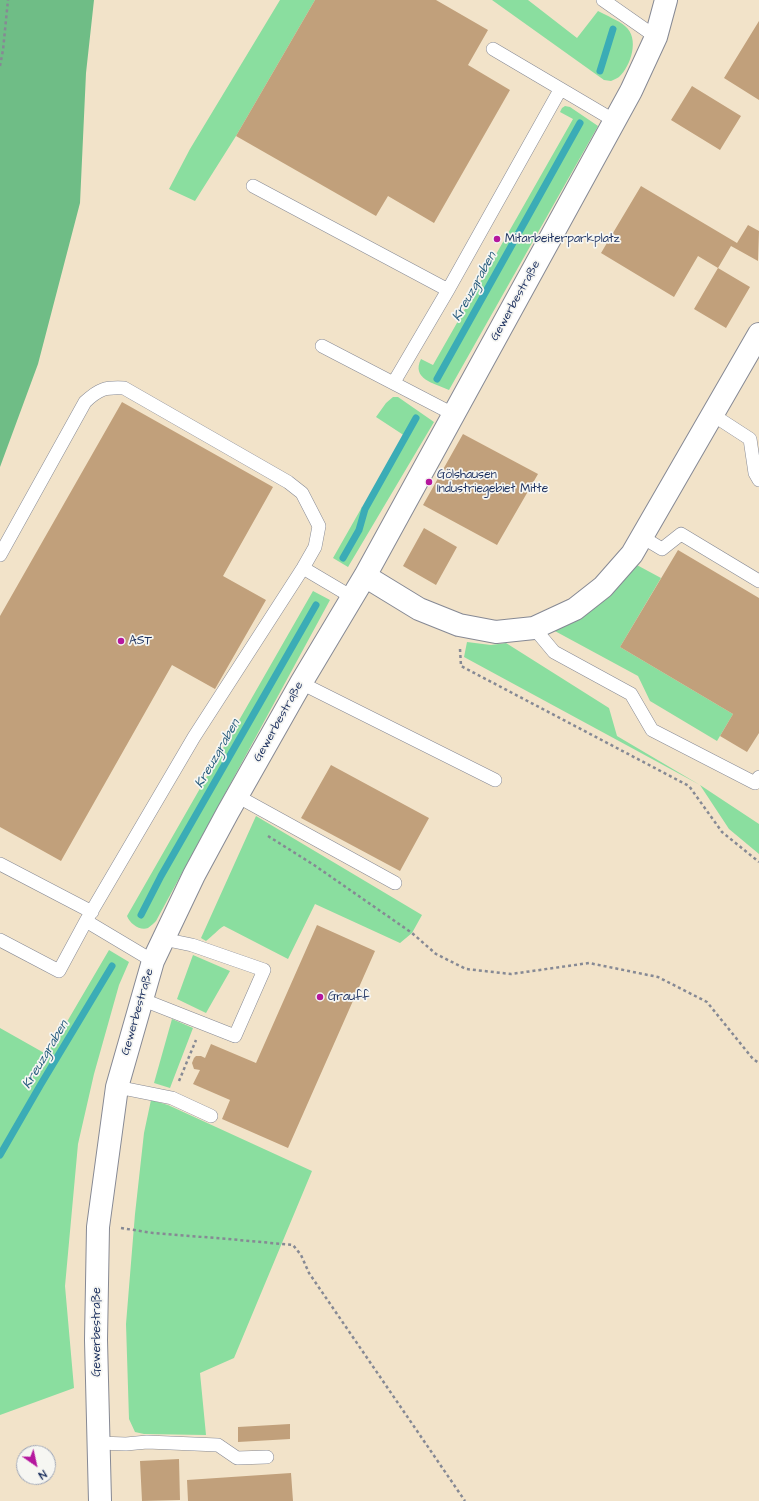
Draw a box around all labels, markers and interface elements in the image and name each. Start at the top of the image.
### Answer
place label: Mitarbeiterparkplatz [505,232,620,246]
marker: Mitarbeiterparkplatz [492,234,502,244]
water label: Kreuzgraben [450,250,500,324]
street label: Gewerbestraße [488,258,544,344]
place label: Gölshausen Industriegebiet Mitte [437,468,548,496]
marker: Gölshausen Industriegebiet Mitte [424,477,434,487]
place label: AST [129,634,152,648]
marker: AST [116,636,126,646]
street label: Gewerbestraße [251,679,307,765]
water label: Kreuzgraben [192,717,244,791]
street label: Gewerbestraße [119,967,157,1057]
place label: Grauff [328,990,369,1004]
marker: Grauff [315,992,325,1002]
water label: Kreuzgraben [20,1018,72,1092]
street label: Gewerbestraße [90,1287,104,1377]
north arrow [16,1445,56,1485]
text: N [35,1466,49,1483]

